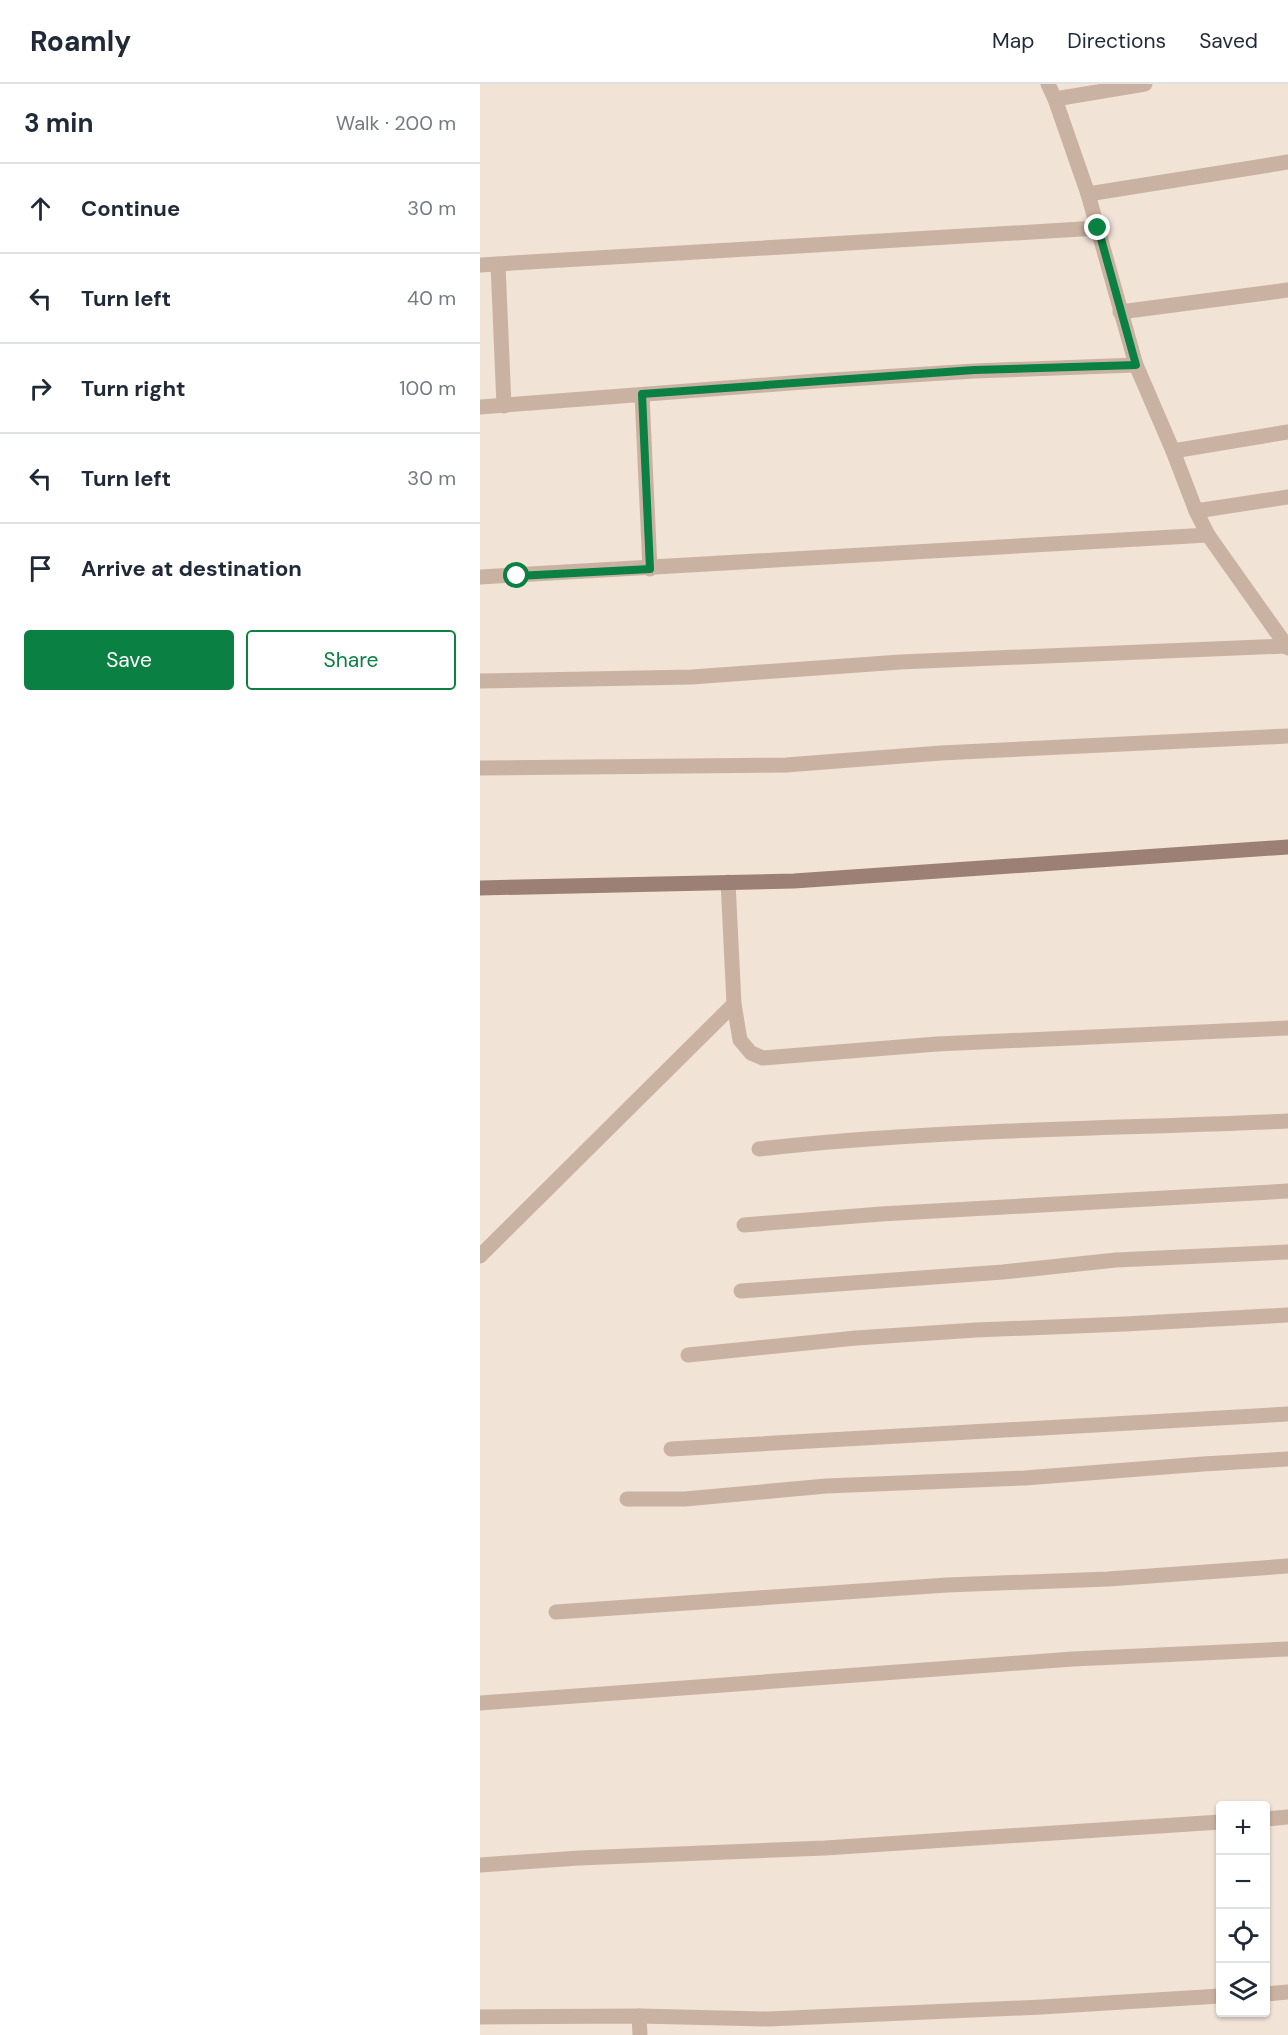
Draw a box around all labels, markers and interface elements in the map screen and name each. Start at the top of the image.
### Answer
text: Roamly [30,23,131,60]
text: Map [992,27,1034,55]
text: Directions [1067,27,1166,55]
text: Saved [1199,27,1258,55]
text: 3 min [24,106,93,140]
text: Walk · 200 m [336,110,456,136]
icon: ahead [24,192,57,225]
text: Continue [81,194,180,223]
text: 30 m [407,195,456,221]
route end [1084,214,1110,240]
icon: left [24,282,57,315]
text: Turn left [81,284,171,313]
text: 40 m [407,285,456,311]
icon: right [24,372,57,405]
text: Turn right [81,374,186,403]
text: 100 m [399,375,456,401]
icon: left [24,462,57,495]
text: Turn left [81,464,171,493]
text: 30 m [407,465,456,491]
icon: arrive [24,552,57,585]
text: Arrive at destination [81,554,302,583]
route start [503,562,529,588]
button: Save [24,630,234,690]
button: Share [246,630,456,690]
map controls [1216,1801,1270,2017]
button: + [1216,1801,1270,1855]
button: − [1216,1855,1270,1909]
button: locate [1216,1909,1270,1963]
button: layers [1216,1963,1270,2017]

